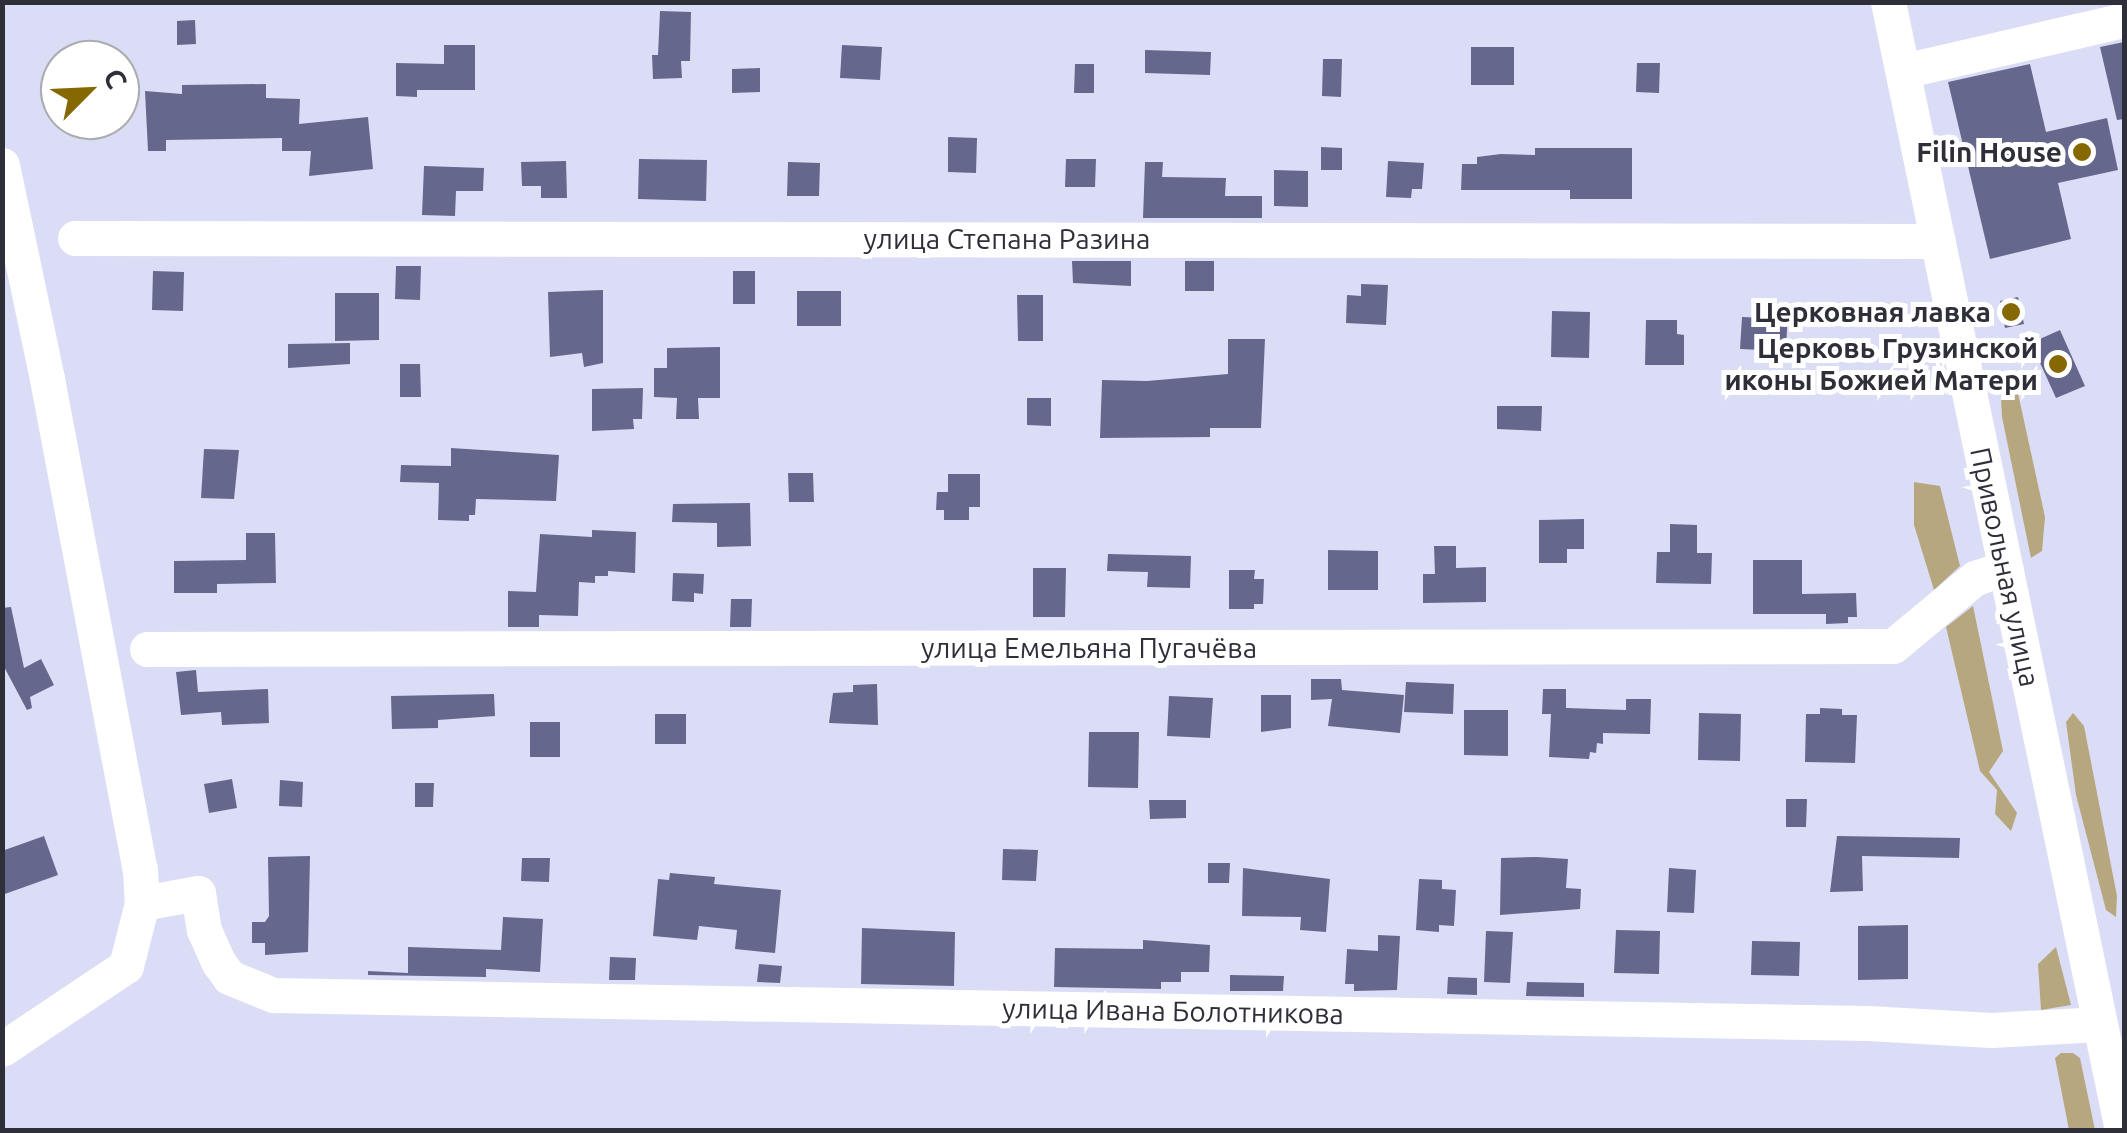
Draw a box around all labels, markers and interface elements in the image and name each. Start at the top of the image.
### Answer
north arrow [40,40,140,140]
text: С [98,64,134,93]
place label: Filin House [1916,135,2062,169]
marker: Filin House [2071,141,2093,163]
street label: улица Степана Разина [864,222,1150,256]
place label: Церковная лавка [1754,295,1991,329]
marker: Церковная лавка [2000,301,2022,323]
place label: Церковь Грузинской иконы Божией Матери [1724,331,2038,397]
marker: Церковь Грузинской иконы Божией Матери [2047,353,2069,375]
street label: Привольная улица [1963,444,2047,690]
street label: улица Емельяна Пугачёва [921,631,1257,665]
street label: улица Ивана Болотникова [1002,991,1344,1031]

